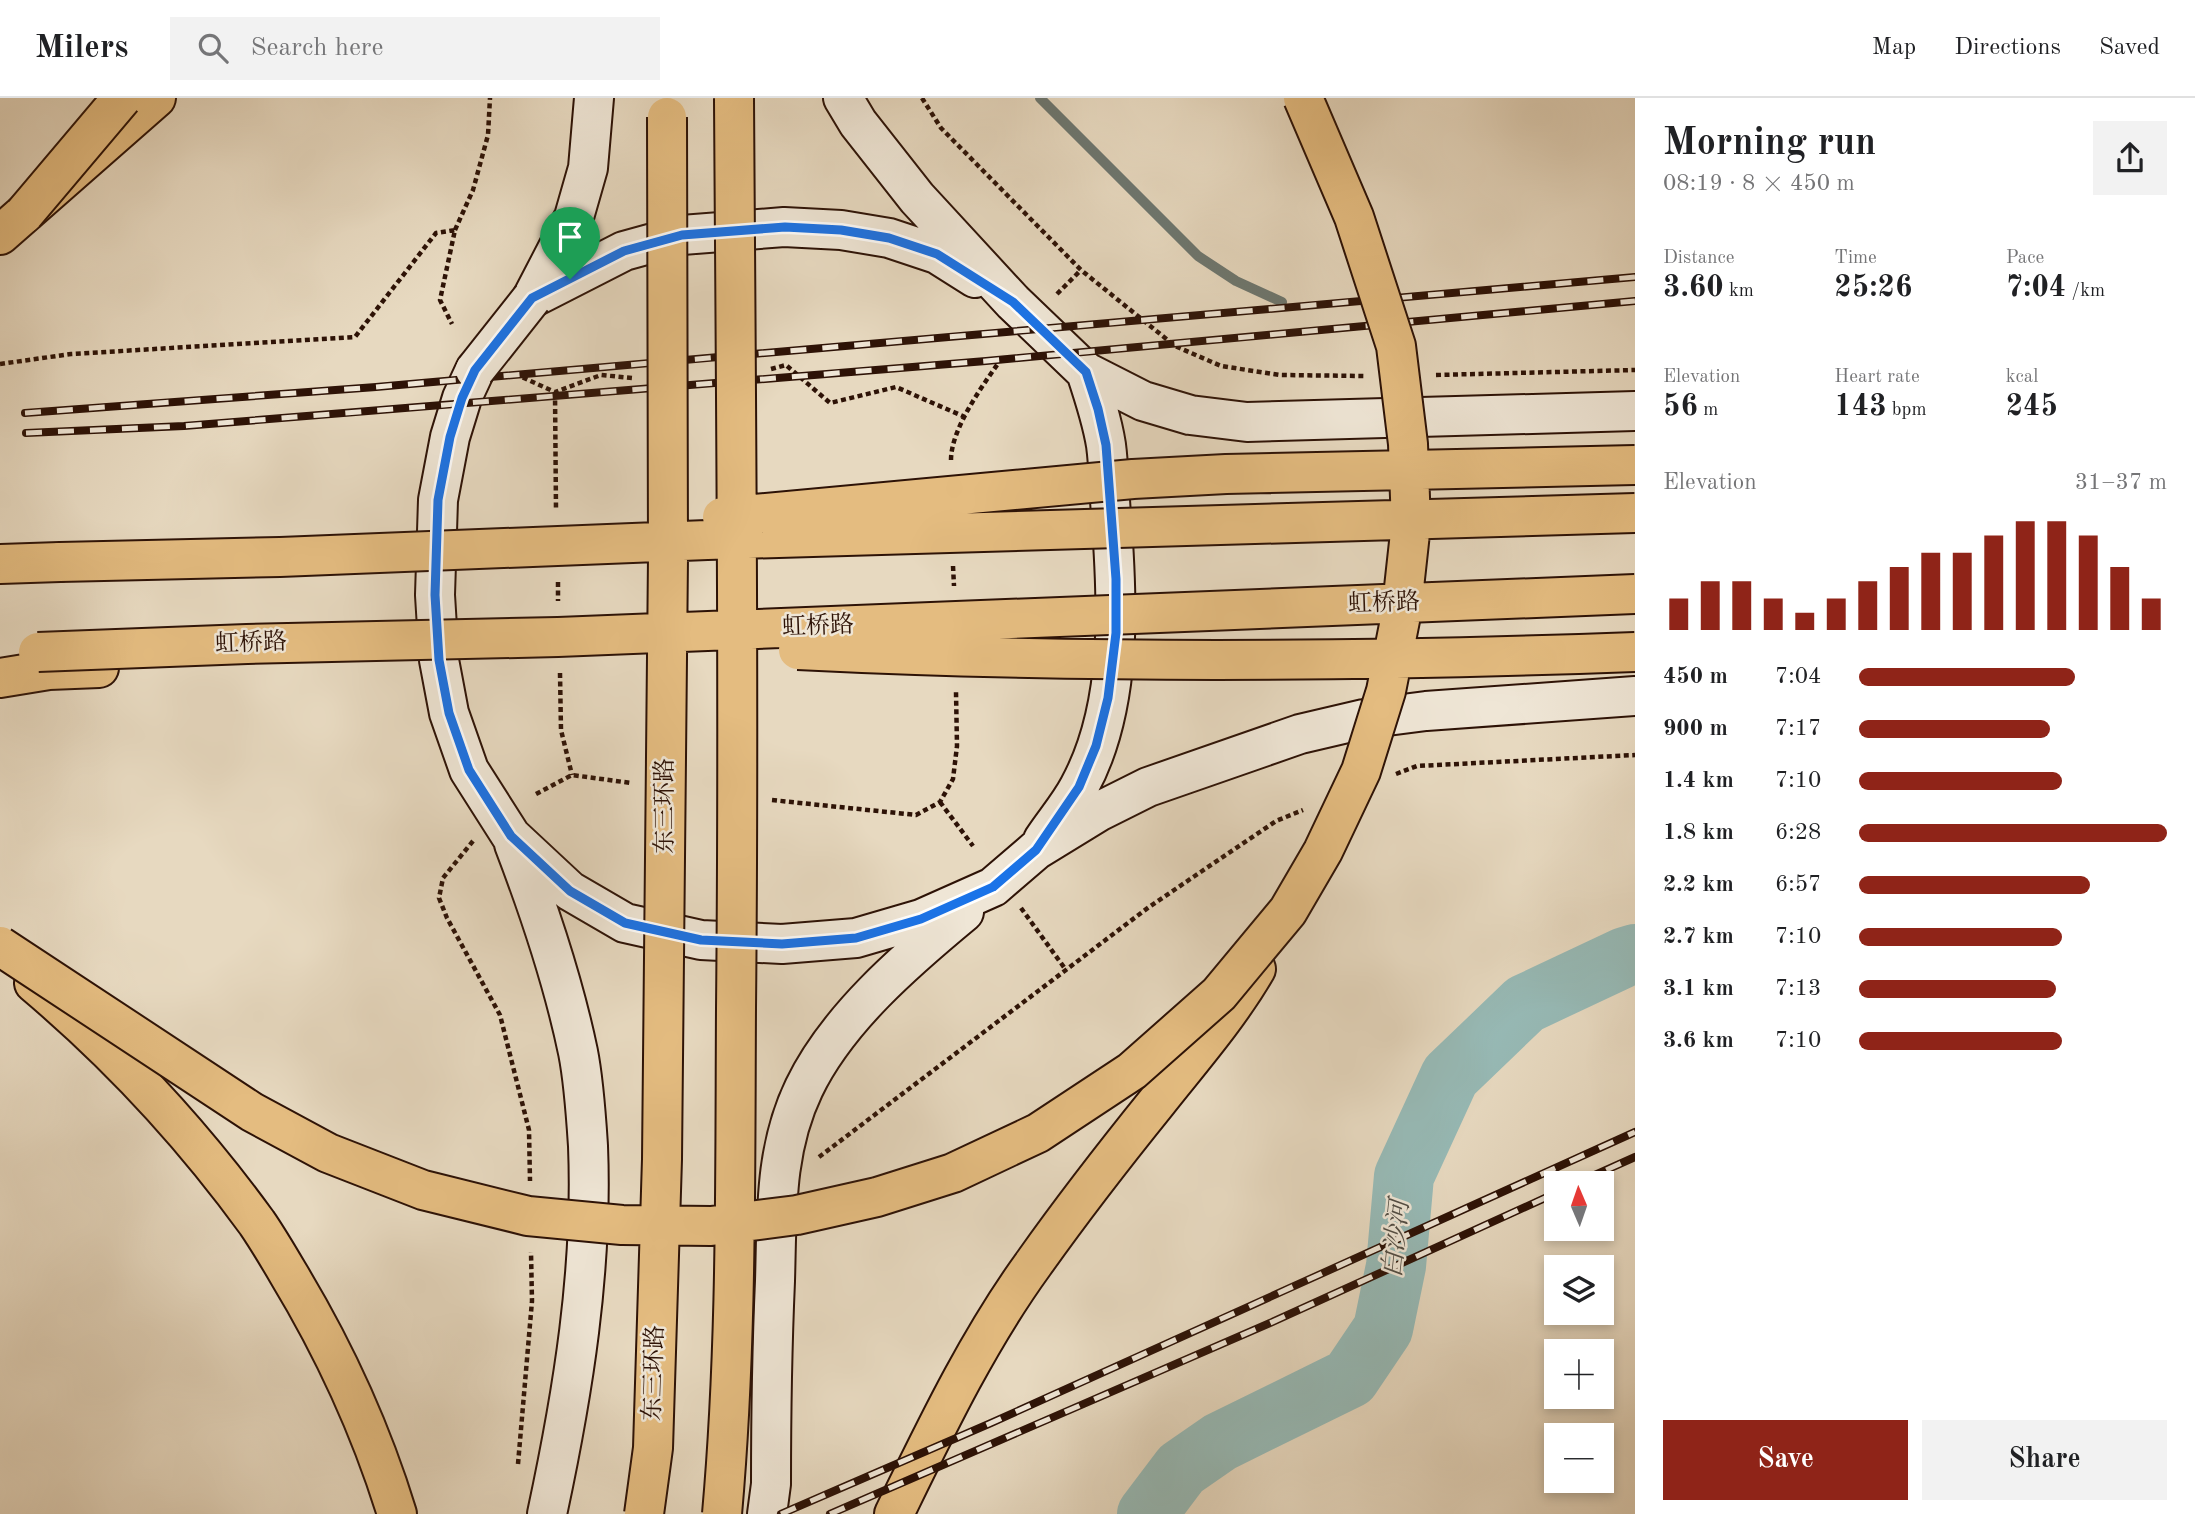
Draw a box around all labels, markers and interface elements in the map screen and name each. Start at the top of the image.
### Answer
search box [170,17,660,80]
icon: search [194,29,232,67]
text: Milers [35,32,128,65]
text: Search here [250,35,383,61]
text: Map [1872,36,1916,60]
text: Directions [1954,36,2061,60]
text: Saved [2099,36,2160,60]
button: share [2093,121,2167,195]
text: Morning run [1663,125,1876,163]
text: 08:19 · 8 × 450 m [1663,172,1855,195]
pin [540,207,600,279]
icon: arrive [551,218,589,256]
text: Distance [1663,249,1735,268]
text: Time [1834,249,1877,268]
text: Pace [2006,249,2044,268]
text: 3.60 [1663,273,1724,303]
text: 25:26 [1834,273,1912,303]
text: 7:04 [2006,273,2066,303]
text: km [1724,282,1754,301]
text: /km [2066,282,2105,301]
text: Elevation [1663,368,1740,387]
text: Heart rate [1834,368,1920,387]
text: kcal [2006,368,2038,387]
text: 56 [1663,392,1698,422]
text: 143 [1834,392,1887,422]
text: 245 [2006,392,2058,422]
text: m [1698,401,1718,420]
text: bpm [1887,401,1927,420]
text: Elevation [1663,471,1757,494]
text: 31–37 m [2075,471,2167,494]
street label: 虹桥路 [1347,588,1420,617]
street label: 虹桥路 [781,611,854,640]
street label: 虹桥路 [214,628,287,657]
text: 450 m [1663,665,1728,688]
text: 7:04 [1775,665,1821,688]
text: 900 m [1663,717,1728,740]
text: 7:17 [1775,717,1821,740]
street label: 东三环路 [651,758,678,854]
text: 1.4 km [1663,769,1734,792]
text: 7:10 [1775,769,1821,792]
text: 1.8 km [1663,821,1734,844]
text: 6:28 [1775,821,1821,844]
text: 2.2 km [1663,873,1734,896]
text: 6:57 [1775,873,1821,896]
text: 2.7 km [1663,925,1734,948]
text: 7:10 [1775,925,1821,948]
text: 3.1 km [1663,977,1734,1000]
text: 7:13 [1775,977,1821,1000]
text: 3.6 km [1663,1029,1734,1052]
text: 7:10 [1775,1029,1821,1052]
north arrow [1544,1171,1614,1241]
map controls [1544,1171,1614,1493]
water label: 白沙河 [1378,1195,1414,1279]
button: layers [1544,1255,1614,1325]
street label: 东三环路 [638,1325,669,1421]
button: + [1544,1339,1614,1409]
button: Save [1663,1420,1908,1500]
button: Share [1922,1420,2167,1500]
button: − [1544,1423,1614,1493]

